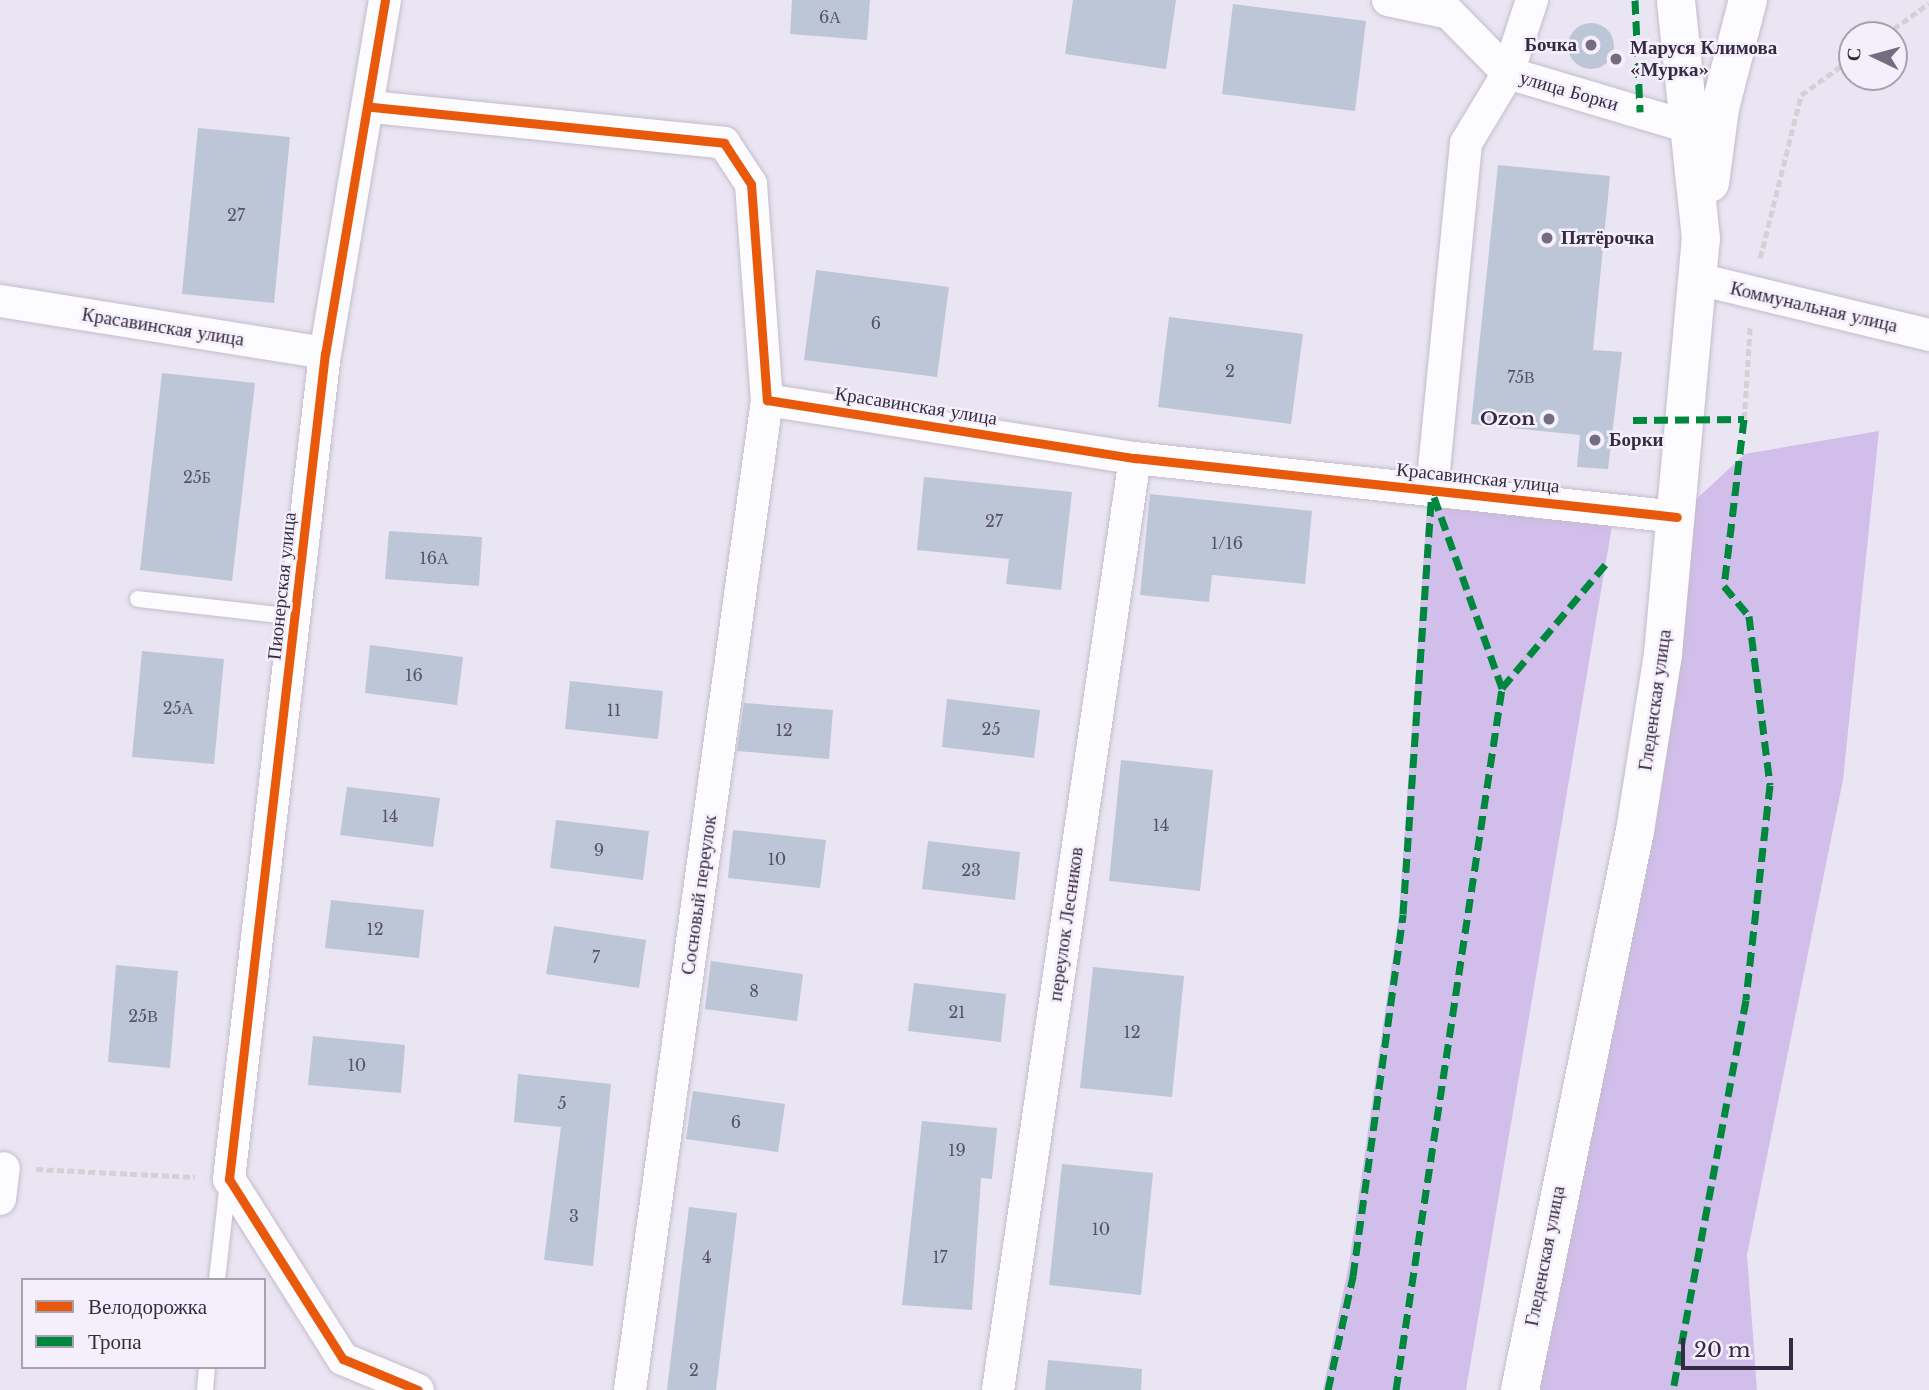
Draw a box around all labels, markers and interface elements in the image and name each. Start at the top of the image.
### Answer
house number: 6А [819,7,841,27]
north arrow [1838,21,1908,91]
place label: Бочка [1525,34,1577,56]
marker: Бочка [1583,37,1599,53]
place label: Маруся Климова «Мурка» [1630,37,1777,81]
text: С [1842,46,1866,62]
marker: Маруся Климова «Мурка» [1608,51,1624,67]
street label: улица Борки [1517,66,1621,116]
house number: 27 [227,205,245,225]
place label: Пятёрочка [1561,227,1654,249]
marker: Пятёрочка [1539,230,1555,246]
street label: Коммунальная улица [1728,277,1900,337]
street label: Красавинская улица [80,303,246,351]
house number: 6 [871,313,881,333]
house number: 2 [1225,361,1235,381]
house number: 75В [1507,367,1535,387]
street label: Красавинская улица [833,382,999,430]
place label: Ozon [1480,408,1535,430]
marker: Ozon [1541,411,1557,427]
place label: Борки [1609,429,1664,451]
marker: Борки [1587,432,1603,448]
street label: Красавинская улица [1395,458,1561,498]
house number: 25Б [183,467,211,487]
street label: Пионерская улица [263,511,301,661]
house number: 27 [985,511,1003,531]
house number: 1/16 [1211,533,1243,553]
house number: 16А [420,548,448,568]
street label: Гледенская улица [1634,628,1676,772]
house number: 16 [405,665,423,685]
house number: 25А [163,698,193,718]
house number: 11 [607,700,621,720]
house number: 25 [982,719,1000,739]
house number: 12 [776,720,792,740]
house number: 14 [382,806,398,826]
street label: Сосновый переулок [677,814,721,976]
house number: 14 [1153,815,1169,835]
house number: 9 [594,840,604,860]
street label: переулок Лесников [1044,845,1088,1003]
house number: 10 [768,849,786,869]
house number: 23 [961,860,981,880]
house number: 12 [367,919,383,939]
house number: 7 [592,947,600,967]
house number: 8 [749,981,759,1001]
house number: 21 [949,1002,965,1022]
house number: 25В [128,1006,158,1026]
house number: 12 [1124,1022,1140,1042]
house number: 10 [348,1055,366,1075]
house number: 5 [557,1093,567,1113]
house number: 6 [731,1112,741,1132]
house number: 19 [948,1140,966,1160]
street label: Гледенская улица [1520,1184,1570,1328]
house number: 3 [569,1206,579,1226]
house number: 10 [1092,1219,1110,1239]
house number: 4 [702,1247,712,1267]
house number: 17 [932,1247,948,1267]
legend [21,1278,266,1369]
text: Велодорожка [88,1294,207,1320]
scale bar [1684,1324,1796,1368]
text: Тропа [88,1329,142,1355]
text: 20 m [1694,1337,1751,1363]
house number: 2 [689,1360,699,1380]

